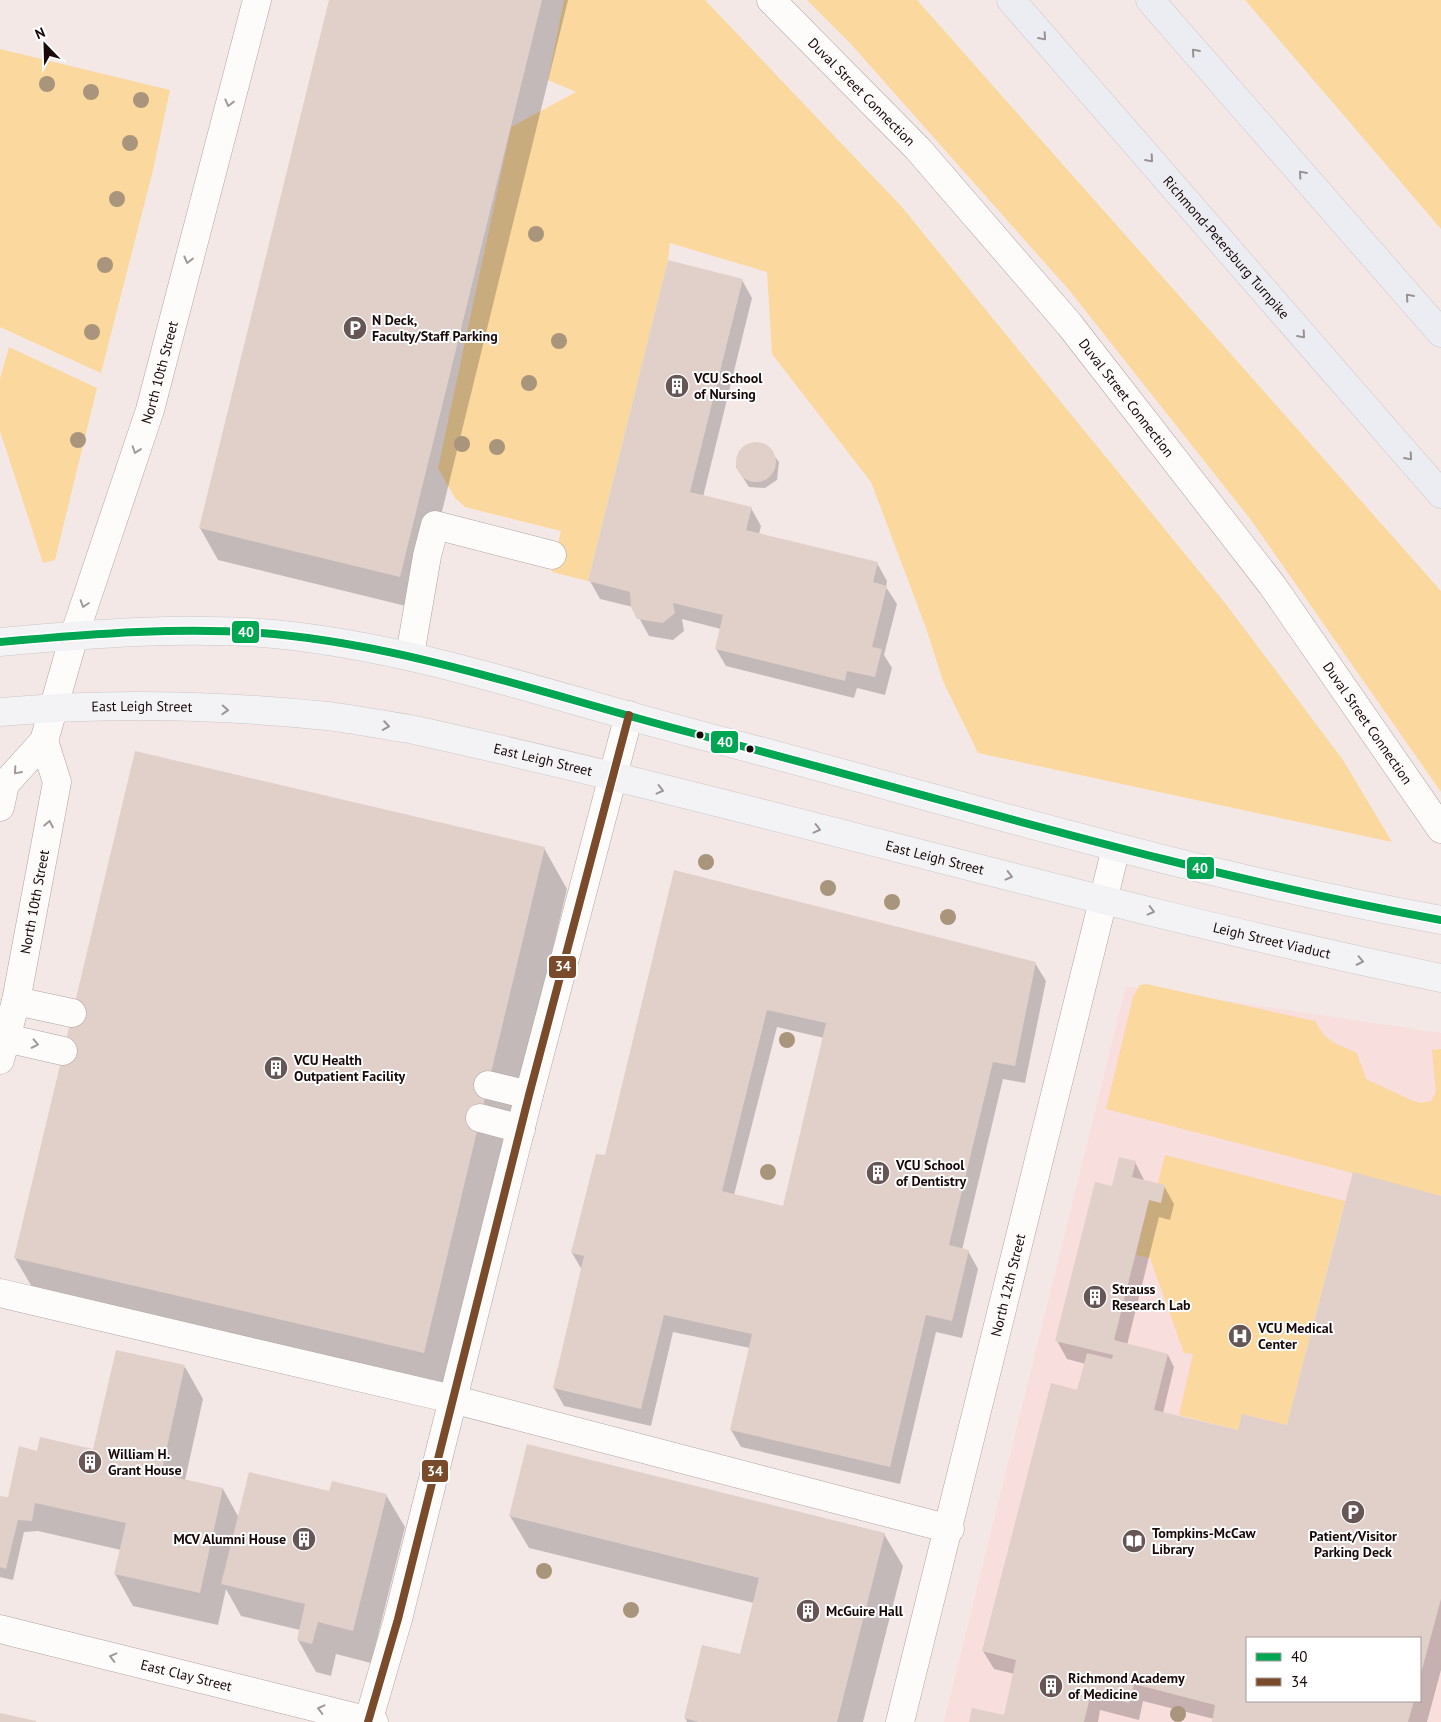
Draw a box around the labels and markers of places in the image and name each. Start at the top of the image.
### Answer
place label: N Deck, Faculty/Staff Parking [372,311,498,345]
parking icon: N Deck, Faculty/Staff Parking [342,315,368,341]
place label: VCU School of Nursing [693,369,763,403]
building icon: VCU School of Nursing [664,373,690,399]
unlabelled marker [695,730,705,740]
unlabelled marker [745,744,755,754]
place label: VCU Health Outpatient Facility [293,1051,405,1085]
building icon: VCU Health Outpatient Facility [263,1055,289,1081]
place label: VCU School of Dentistry [895,1156,967,1190]
building icon: VCU School of Dentistry [865,1160,891,1186]
place label: Strauss Research Lab [1112,1280,1191,1314]
building icon: Strauss Research Lab [1082,1284,1108,1310]
place label: VCU Medical Center [1257,1319,1334,1353]
hospital icon: VCU Medical Center [1227,1323,1253,1349]
place label: William H. Grant House [108,1445,182,1479]
building icon: William H. Grant House [77,1449,103,1475]
parking icon: Patient/Visitor Parking Deck [1340,1499,1366,1525]
place label: Tompkins-McCaw Library [1152,1524,1257,1558]
building icon: MCV Alumni House [291,1526,317,1552]
place label: Patient/Visitor Parking Deck [1309,1527,1397,1561]
library icon: Tompkins-McCaw Library [1121,1528,1147,1554]
place label: MCV Alumni House [173,1530,286,1548]
building icon: McGuire Hall [795,1598,821,1624]
place label: McGuire Hall [826,1602,904,1620]
place label: Richmond Academy of Medicine [1068,1669,1185,1703]
building icon: Richmond Academy of Medicine [1038,1673,1064,1699]

